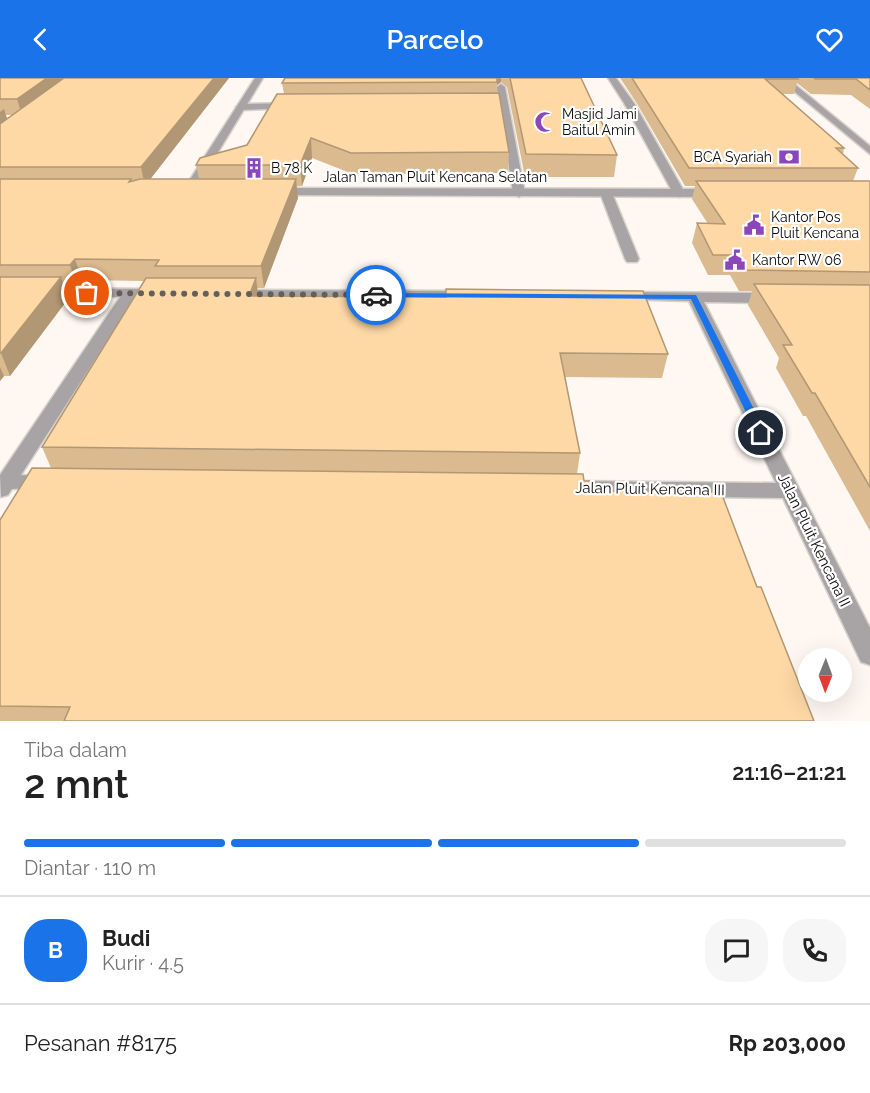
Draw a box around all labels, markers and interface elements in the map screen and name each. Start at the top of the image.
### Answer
icon: back [24,23,57,56]
icon: heart [813,23,846,56]
text: Parcelo [386,24,484,55]
place label: Masjid Jami Baitul Amin [562,106,637,138]
mosque icon: Masjid Jami Baitul Amin [533,110,557,134]
bank icon: BCA Syariah [777,145,801,169]
place label: BCA Syariah [694,149,772,165]
building icon: B 78 K [242,156,266,180]
place label: B 78 K [271,160,312,176]
street label: Jalan Taman Pluit Kencana Selatan [323,169,547,185]
place label: Kantor Pos Pluit Kencana [771,209,859,241]
public building icon: Kantor Pos Pluit Kencana [742,213,766,237]
public building icon: Kantor RW 06 [723,248,747,272]
place label: Kantor RW 06 [752,252,841,268]
courier [346,265,406,325]
pin [61,267,112,318]
icon: bag [70,276,103,309]
icon: car [360,279,393,312]
pin [735,407,786,458]
icon: home [744,416,777,449]
street label: Jalan Pluit Kencana II [774,471,854,609]
street label: Jalan Pluit Kencana III [575,479,725,499]
north arrow [798,648,852,702]
map controls [798,648,852,702]
text: Tiba dalam [24,738,127,762]
text: 21:16–21:21 [732,759,846,785]
text: 2 mnt [24,761,129,807]
text: Diantar · 110 m [24,856,156,880]
button: chat [705,919,768,982]
button: phone [783,919,846,982]
text: Budi [102,925,150,951]
text: B [48,937,63,963]
text: Kurir · 4.5 [102,951,184,975]
text: Pesanan #8175 [24,1030,177,1056]
text: Rp 203,000 [728,1030,846,1056]

